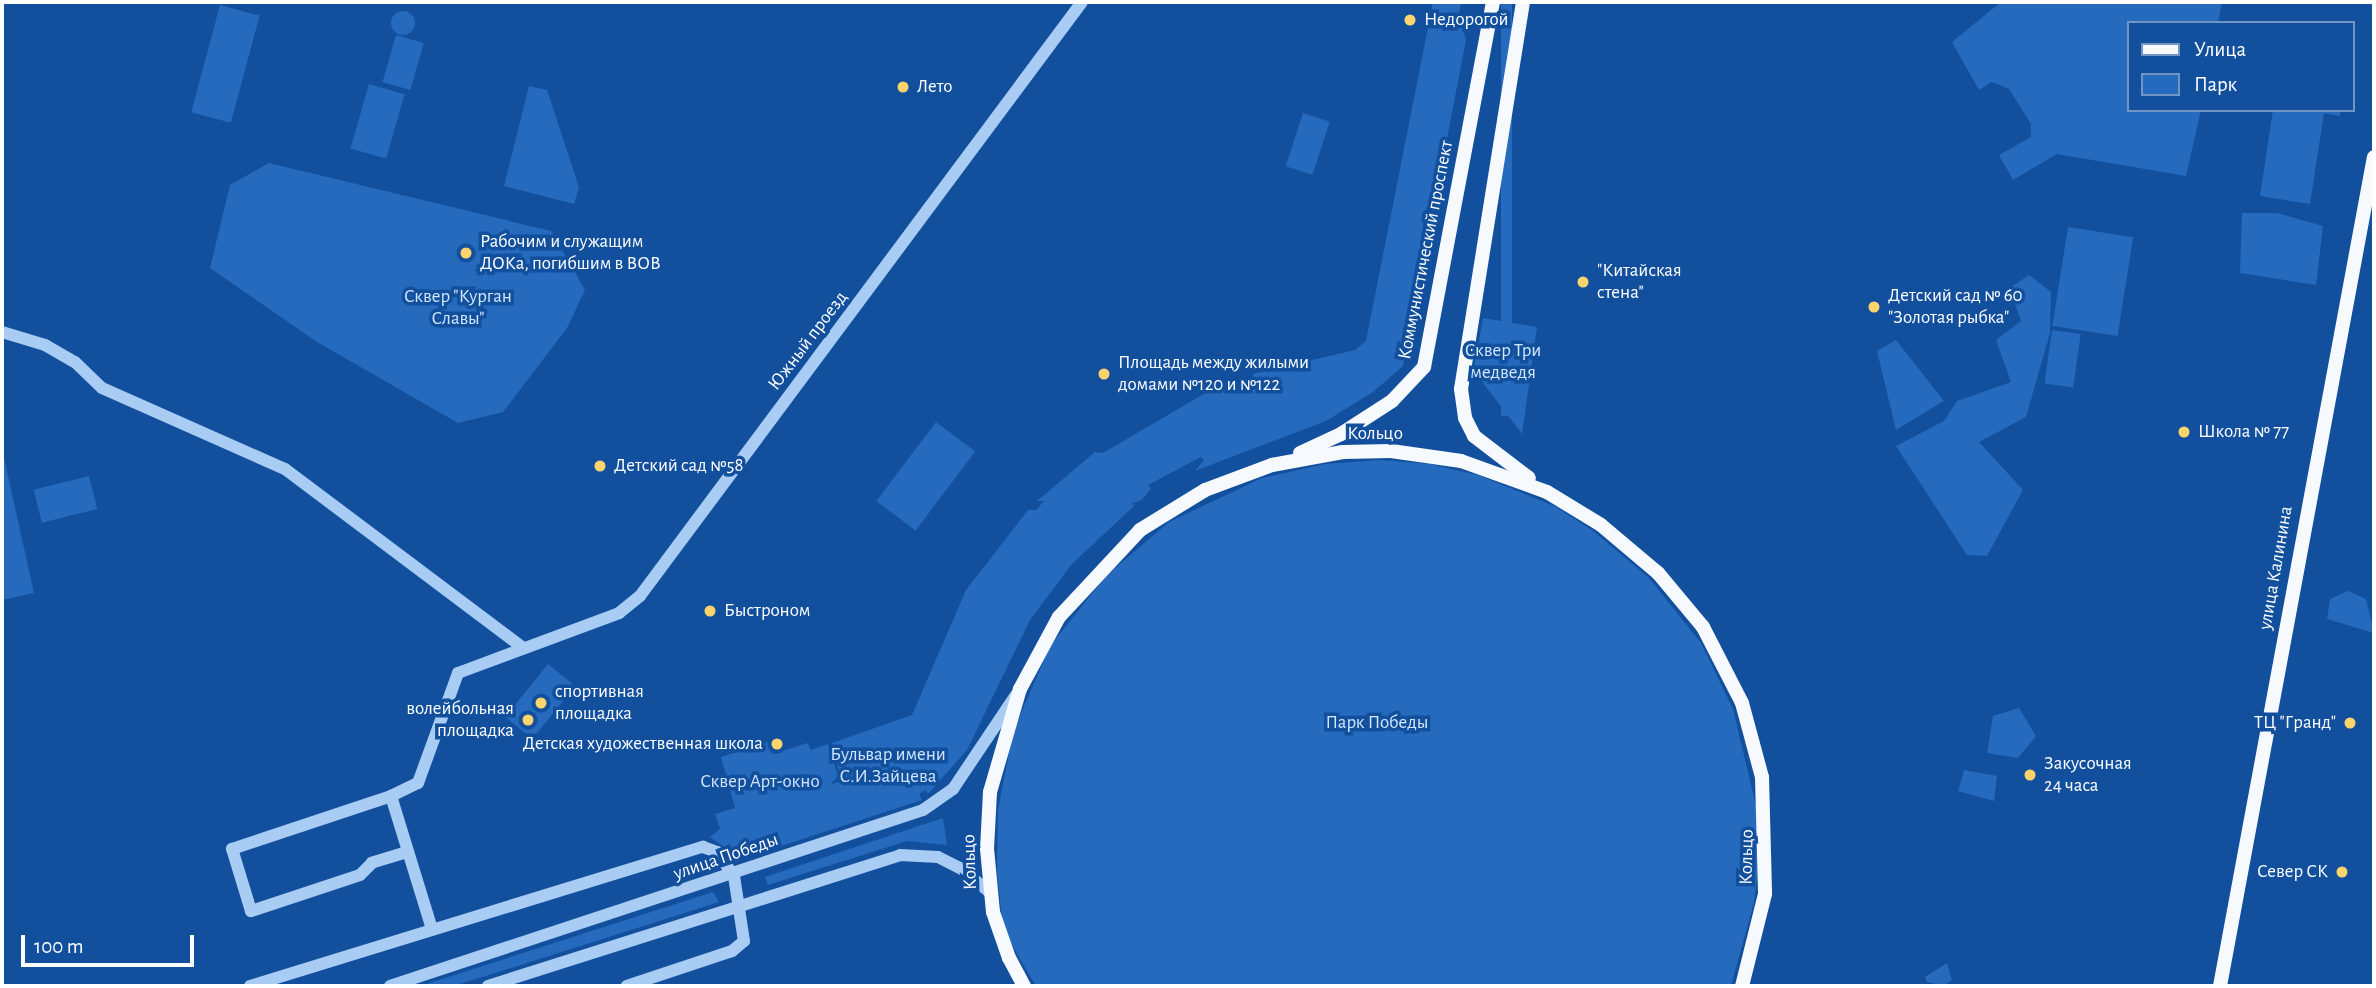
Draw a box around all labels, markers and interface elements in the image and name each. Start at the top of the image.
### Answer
place label: Недорогой [1424,9,1509,31]
marker: Недорогой [1402,12,1418,28]
legend [2128,21,2355,112]
text: Улица [2194,39,2246,60]
text: Парк [2194,74,2237,95]
place label: Лето [917,76,952,98]
marker: Лето [895,79,911,95]
street label: Коммунистический проспект [1394,139,1458,361]
place label: Рабочим и служащим ДОКа, погибшим в ВОВ [480,231,661,275]
marker: Рабочим и служащим ДОКа, погибшим в ВОВ [458,245,474,261]
place label: "Китайская стена" [1597,260,1682,304]
marker: "Китайская стена" [1575,274,1591,290]
place label: Детский сад № 60 "Золотая рыбка" [1888,285,2023,329]
park label: Сквер "Курган Славы" [404,286,512,330]
street label: Южный проезд [763,287,853,395]
marker: Детский сад № 60 "Золотая рыбка" [1866,299,1882,315]
park label: Сквер Три медведя [1465,340,1541,384]
place label: Площадь между жилыми домами №120 и №122 [1118,352,1309,396]
marker: Площадь между жилыми домами №120 и №122 [1096,366,1112,382]
place label: Школа № 77 [2198,421,2289,443]
street label: Кольцо [1347,423,1403,445]
marker: Школа № 77 [2176,424,2192,440]
place label: Детский сад №58 [614,455,743,477]
marker: Детский сад №58 [592,458,608,474]
street label: улица Калинина [2254,504,2298,632]
place label: Быстроном [724,600,810,622]
marker: Быстроном [702,603,718,619]
place label: спортивная площадка [555,681,644,725]
marker: спортивная площадка [533,695,549,711]
place label: волейбольная площадка [406,698,514,742]
marker: волейбольная площадка [520,712,536,728]
park label: Парк Победы [1326,712,1428,734]
place label: ТЦ "Гранд" [2254,712,2336,734]
marker: ТЦ "Гранд" [2342,715,2358,731]
place label: Детская художественная школа [523,733,763,755]
marker: Детская художественная школа [769,736,785,752]
park label: Бульвар имени С.И.Зайцева [830,744,946,788]
place label: Закусочная 24 часа [2044,753,2132,797]
marker: Закусочная 24 часа [2022,767,2038,783]
park label: Сквер Арт-окно [700,771,820,793]
street label: улица Победы [671,828,781,886]
street label: Кольцо [1735,829,1759,885]
street label: Кольцо [958,834,982,890]
place label: Север СК [2257,861,2328,883]
marker: Север СК [2334,864,2350,880]
scale bar [24,922,198,966]
text: 100 m [34,936,84,957]

